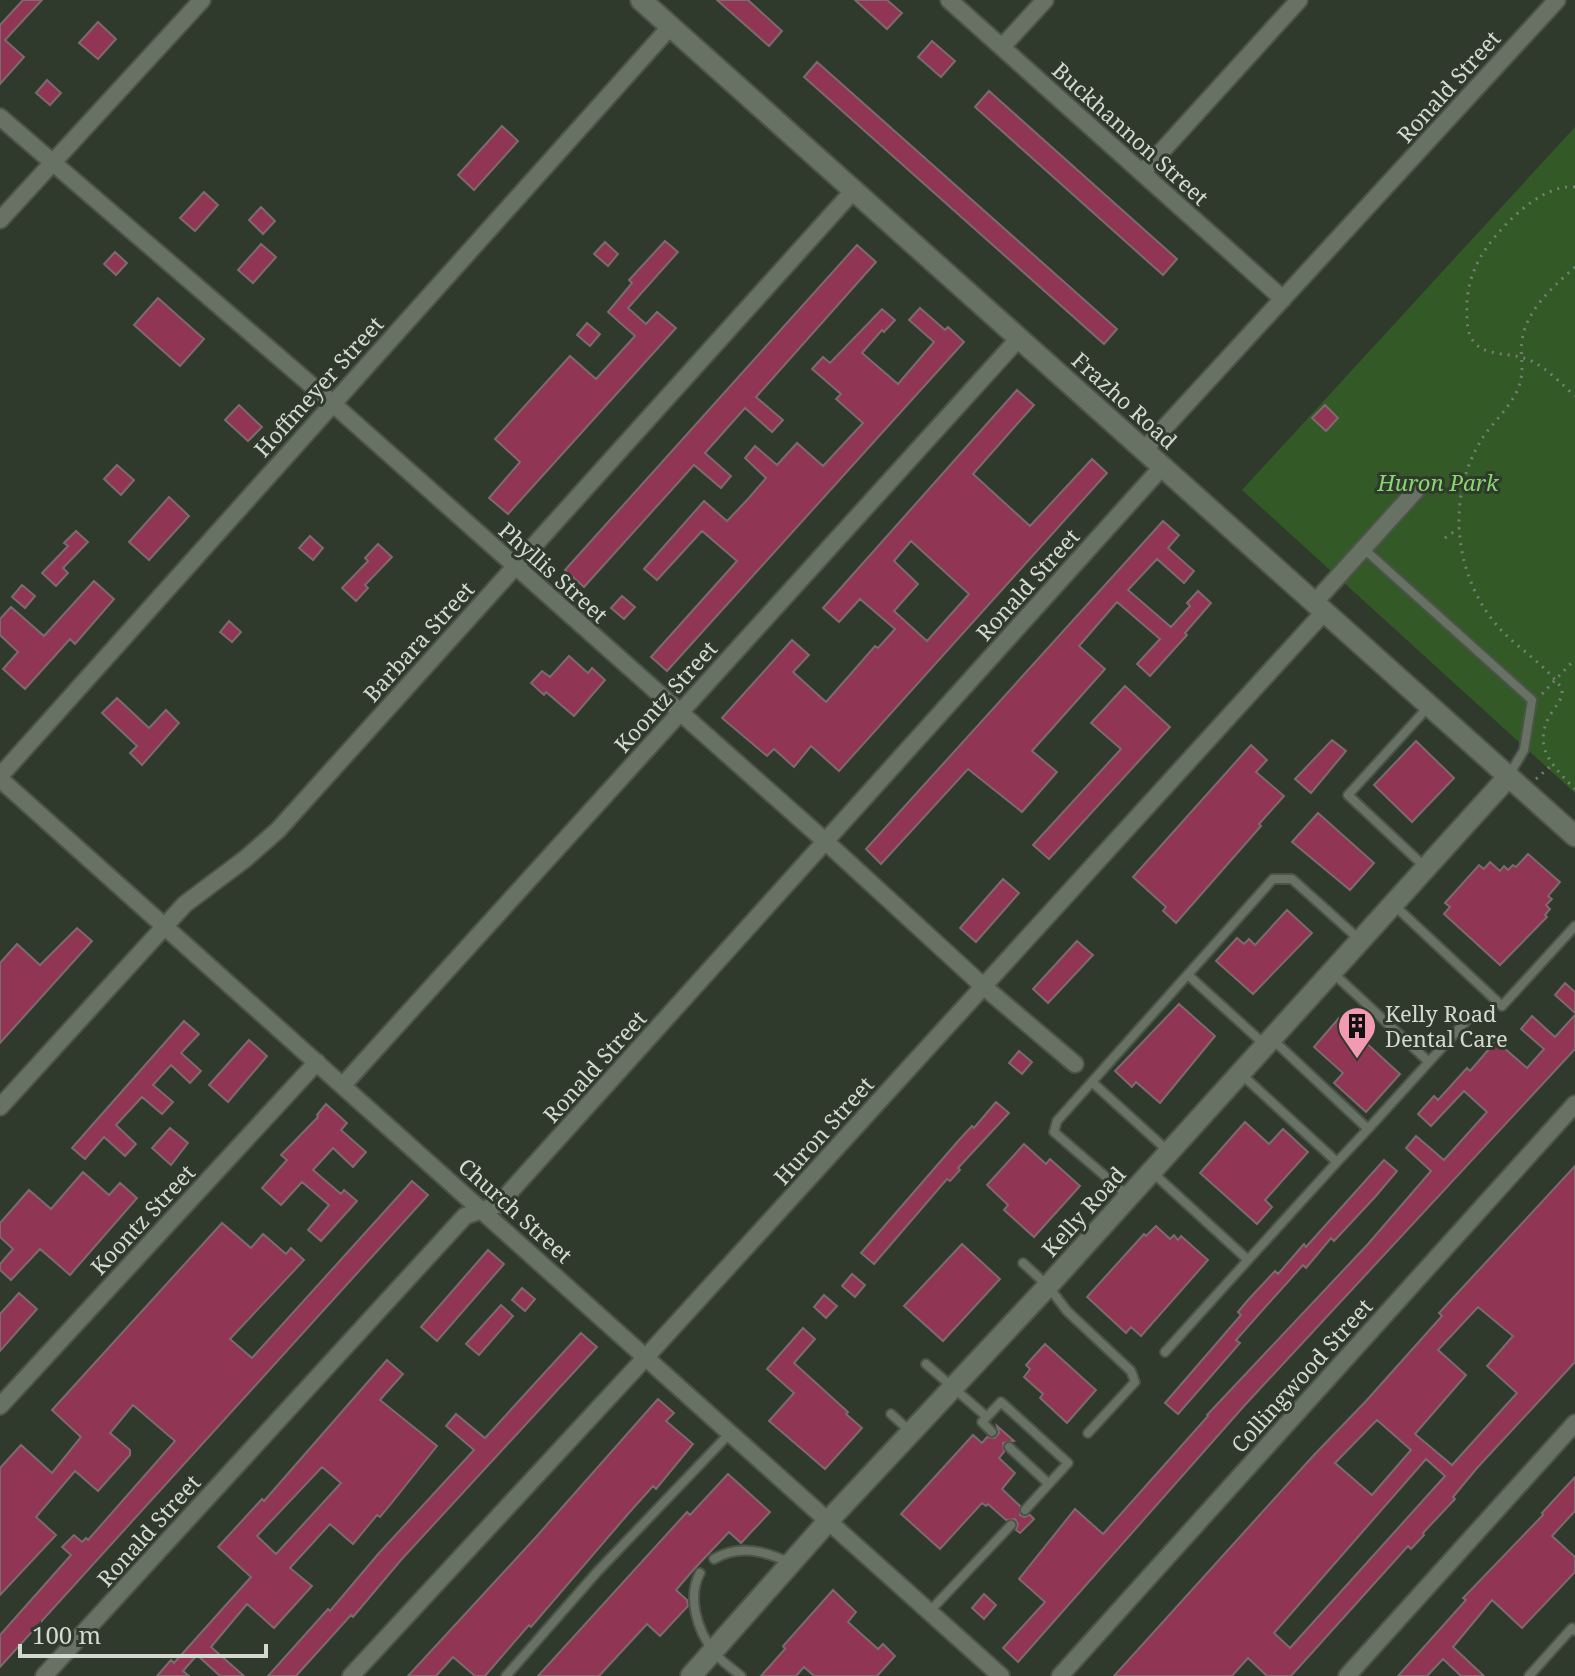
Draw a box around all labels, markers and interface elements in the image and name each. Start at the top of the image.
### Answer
street label: Ronald Street [1390,23,1507,148]
street label: Buckhannon Street [1046,55,1216,211]
street label: Hoffmeyer Street [247,309,390,463]
street label: Frazho Road [1066,345,1184,456]
park label: Huron Park [1376,467,1500,497]
street label: Phyllis Street [493,515,615,629]
street label: Ronald Street [969,521,1086,646]
street label: Barbara Street [356,574,480,708]
street label: Koontz Street [607,634,723,758]
place label: Kelly Road Dental Care [1385,998,1508,1053]
street label: Ronald Street [536,1003,653,1128]
building icon: Kelly Road Dental Care [1336,1005,1378,1060]
street label: Huron Street [766,1069,880,1190]
street label: Church Street [453,1151,580,1269]
street label: Koontz Street [83,1157,201,1281]
street label: Kelly Road [1035,1159,1132,1262]
street label: Collingwood Street [1224,1291,1379,1459]
street label: Ronald Street [90,1467,207,1592]
scale bar [20,1608,266,1658]
text: 100 m [32,1618,101,1651]

